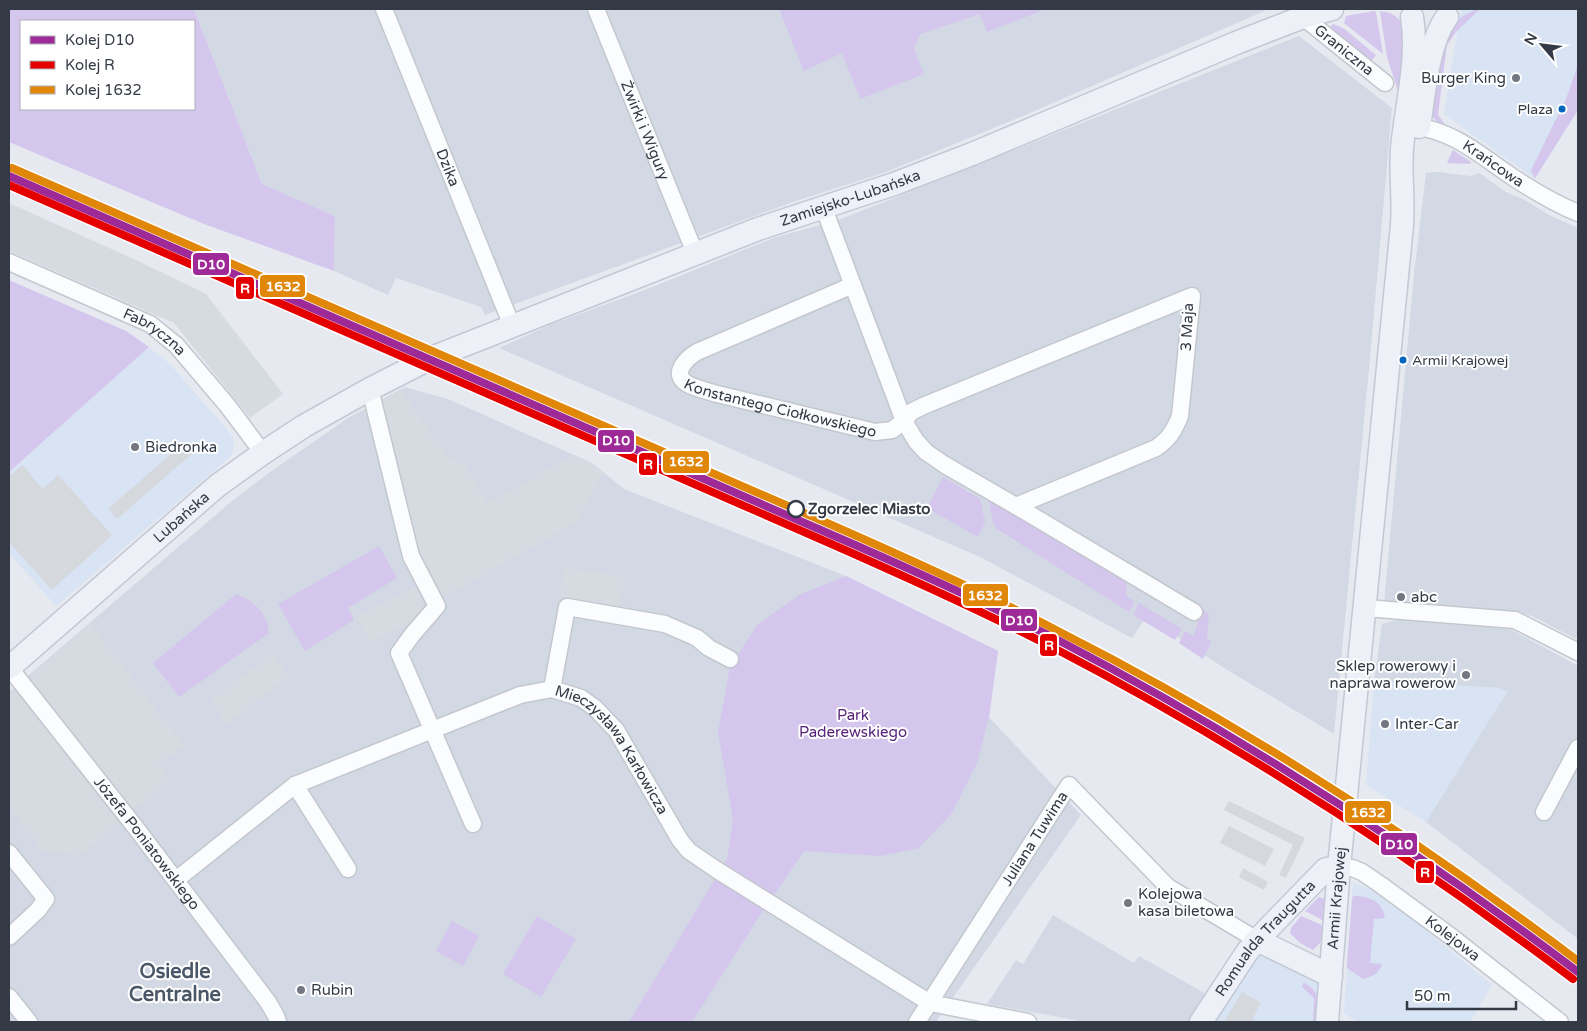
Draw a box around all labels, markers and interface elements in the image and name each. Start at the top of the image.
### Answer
legend [20,20,195,110]
north arrow [1517,20,1567,70]
street label: Graniczna [1311,21,1378,80]
text: N [1521,30,1541,48]
text: Kolej D10 [65,31,134,49]
text: Kolej R [65,56,115,74]
place label: Burger King [1421,69,1506,87]
marker: Burger King [1510,72,1522,84]
street label: Żwirki i Wigury [617,78,673,183]
text: Kolej 1632 [65,81,142,99]
place label: Plaza [1517,101,1553,118]
marker: Plaza [1557,104,1567,114]
street label: Krańcowa [1459,136,1527,191]
street label: Dzika [432,146,464,189]
street label: Zamiejsko-Lubańska [778,166,923,230]
line badge: D10 [192,252,230,276]
text: D10 [197,256,225,273]
line badge: 1632 [259,274,306,298]
line badge: R [235,276,255,300]
text: 1632 [265,278,301,295]
text: R [240,280,250,297]
street label: 3 Maja [1177,302,1197,352]
street label: Fabryczna [120,304,190,359]
place label: Armii Krajowej [1412,352,1508,369]
marker: Armii Krajowej [1398,355,1408,365]
street label: Konstantego Ciołkowskiego [681,375,878,441]
line badge: D10 [597,429,635,453]
text: D10 [602,432,630,449]
place label: Biedronka [145,438,217,456]
marker: Biedronka [129,441,141,453]
line badge: 1632 [662,450,710,474]
line badge: R [638,452,658,476]
text: 1632 [668,453,704,470]
text: R [643,456,653,473]
street label: Lubańska [150,488,213,547]
marker: Zgorzelec Miasto [787,500,805,518]
place label: Zgorzelec Miasto [808,500,930,519]
line badge: 1632 [962,583,1009,607]
text: 1632 [967,587,1003,604]
place label: abc [1411,588,1437,606]
marker: abc [1395,591,1407,603]
line badge: D10 [1000,608,1038,632]
text: D10 [1005,612,1033,629]
line badge: R [1039,633,1058,657]
text: R [1044,637,1054,654]
place label: Sklep rowerowy i naprawa rowerow [1330,657,1456,692]
marker: Sklep rowerowy i naprawa rowerow [1460,669,1472,681]
street label: Mieczysława Karłowicza [553,681,672,818]
park label: Park Paderewskiego [799,706,907,741]
place label: Inter-Car [1395,715,1459,733]
marker: Inter-Car [1379,718,1391,730]
street label: Józefa Poniatowskiego [90,773,204,913]
street label: Juliana Tuwima [998,788,1072,889]
line badge: 1632 [1344,800,1392,824]
text: 1632 [1350,804,1386,821]
line badge: D10 [1380,832,1418,856]
text: D10 [1385,836,1413,853]
street label: Armii Krajowej [1324,846,1350,951]
line badge: R [1415,860,1435,884]
text: R [1420,864,1430,881]
street label: Romualda Traugutta [1211,876,1319,1000]
place label: Kolejowa kasa biletowa [1138,885,1234,920]
marker: Kolejowa kasa biletowa [1122,897,1134,909]
street label: Kolejowa [1422,911,1484,965]
district label: Osiedle Centralne [129,960,221,1007]
scale bar [1407,978,1516,1010]
place label: Rubin [311,981,353,999]
marker: Rubin [295,984,307,996]
text: 50 m [1414,987,1451,1005]

